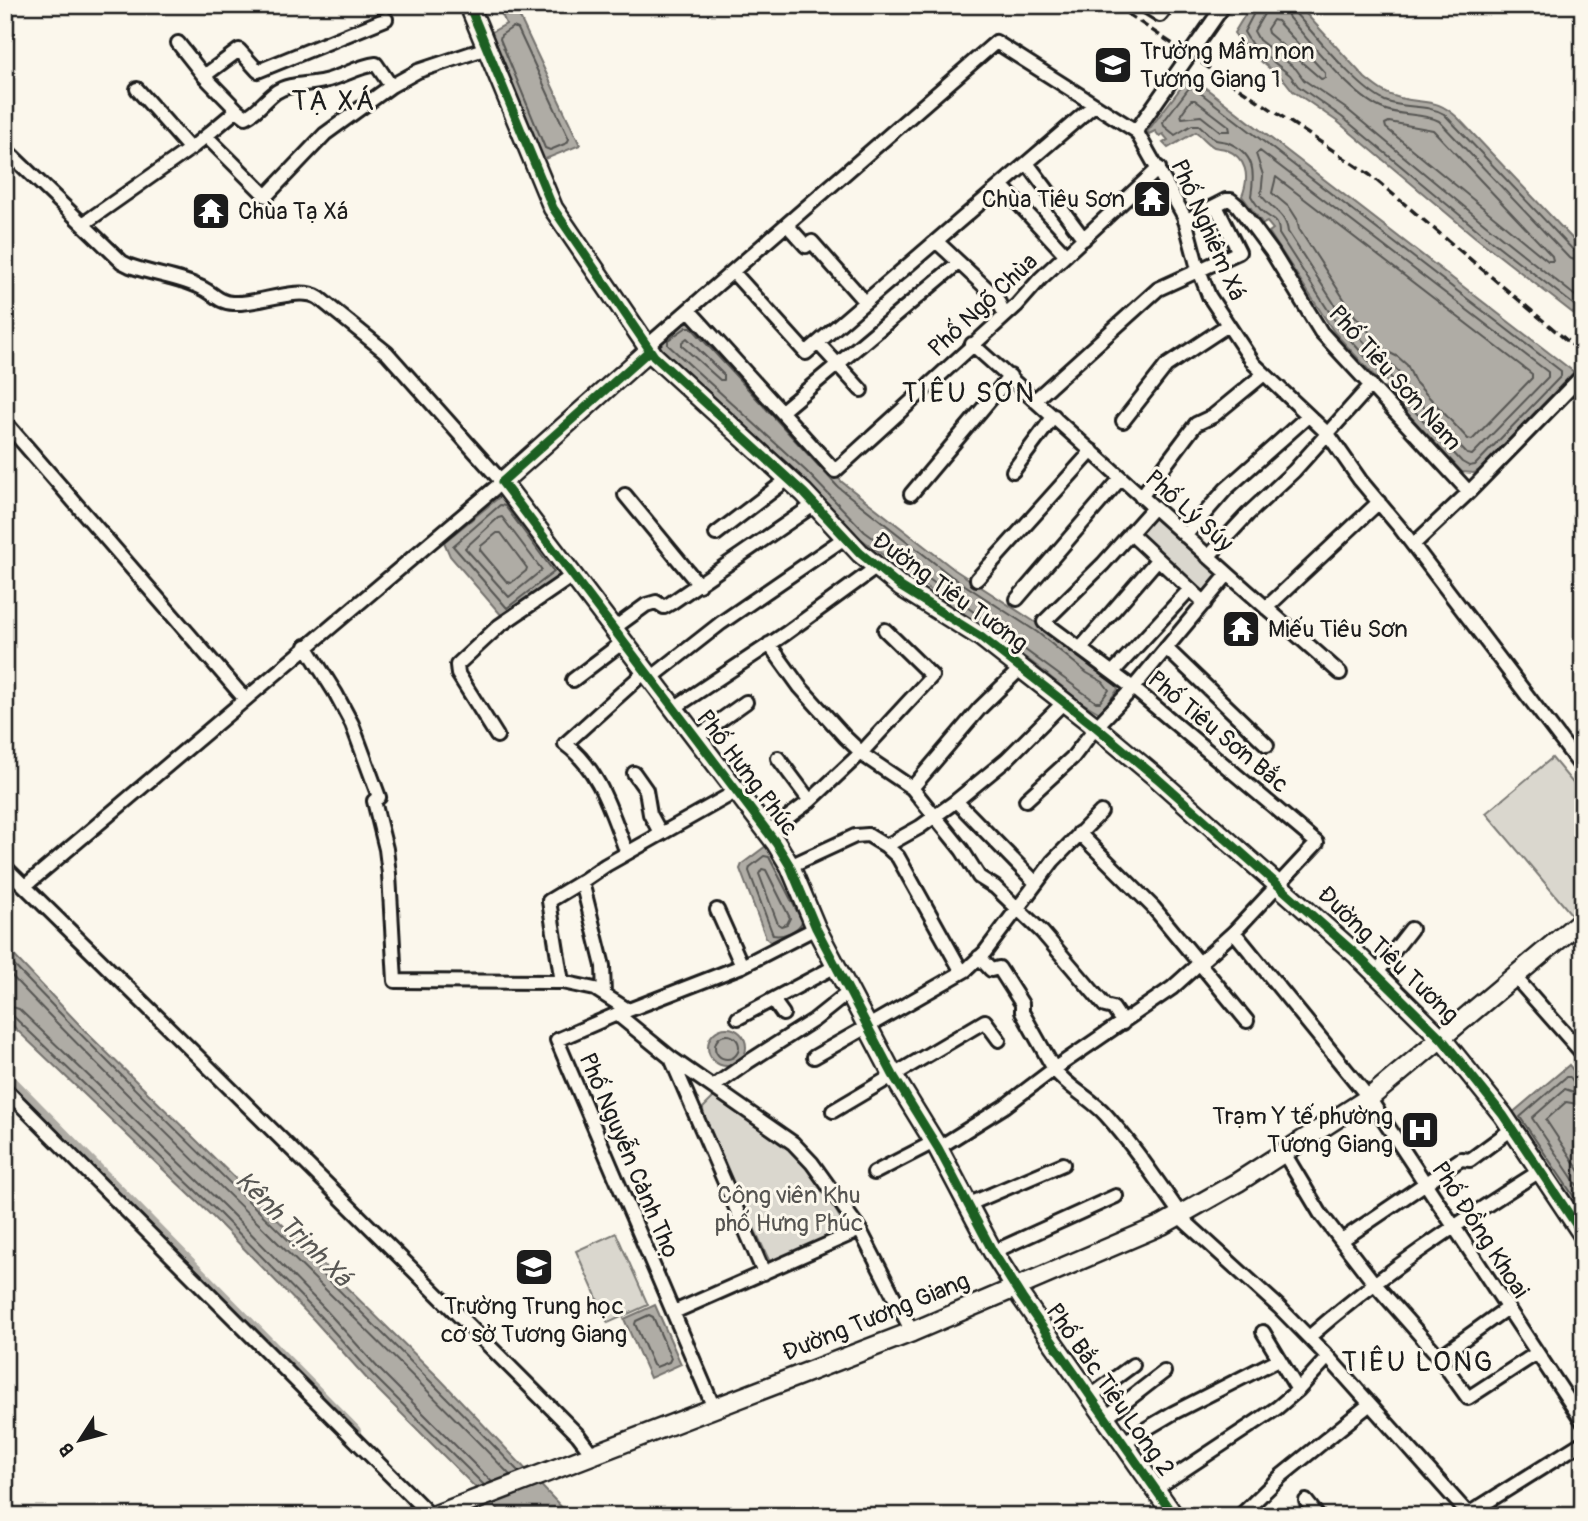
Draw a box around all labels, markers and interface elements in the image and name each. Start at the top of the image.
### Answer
place label: Trường Mầm non Tương Giang 1 [1140,37,1315,94]
school or university icon: Trường Mầm non Tương Giang 1 [1092,44,1134,86]
district label: TẠ XÁ [291,84,377,119]
street label: Phố Nghiêm Xá [1164,155,1252,305]
temple icon: Chùa Tiêu Sơn [1131,178,1173,220]
place label: Chùa Tiêu Sơn [982,185,1125,214]
temple icon: Chùa Tạ Xá [190,190,232,232]
place label: Chùa Tạ Xá [238,197,348,226]
street label: Phố Ngõ Chùa [922,247,1044,363]
street label: Phố Tiêu Sơn Nam [1322,300,1468,456]
district label: TIÊU SƠN [902,376,1036,411]
street label: Phố Lý Súy [1139,464,1239,558]
street label: Đường Tiêu Tương [867,526,1033,658]
temple icon: Miếu Tiêu Sơn [1220,608,1262,650]
place label: Miếu Tiêu Sơn [1268,615,1408,644]
street label: Phố Tiêu Sơn Bắc [1142,665,1294,799]
street label: Phố Hưng Phúc [690,704,804,842]
street label: Đường Tiêu Tương [1311,880,1465,1030]
street label: Phố Nguyễn Cảnh Thọ [572,1049,686,1263]
place label: Trạm Y tế phường Tương Giang [1212,1102,1393,1159]
hospital icon: Trạm Y tế phường Tương Giang [1399,1109,1441,1151]
street label: Phố Đồng Khoai [1425,1156,1535,1304]
water label: Kênh Trịnh Xá [228,1164,359,1295]
park label: Công viên Khu phố Hưng Phúc [715,1181,863,1238]
school or university icon: Trường Trung học cơ sở Tương Giang [513,1246,555,1288]
street label: Đường Tương Giang [778,1266,974,1368]
place label: Trường Trung học cơ sở Tương Giang [441,1292,627,1349]
street label: Phố Bắc Tiêu Long 2 [1040,1298,1180,1482]
district label: TIÊU LONG [1342,1345,1494,1380]
north arrow [46,1406,116,1476]
text: B [54,1438,80,1461]

